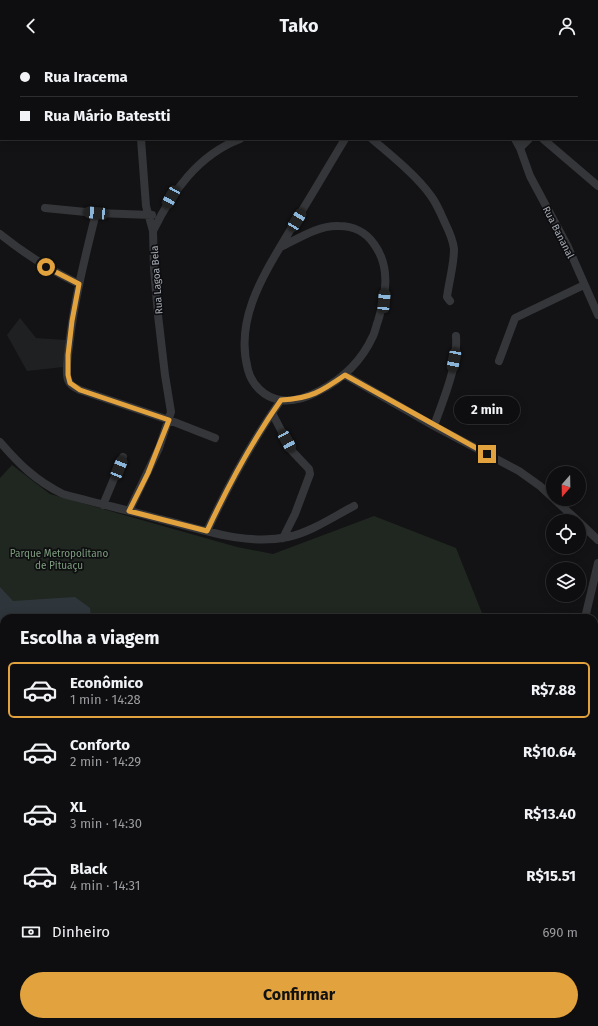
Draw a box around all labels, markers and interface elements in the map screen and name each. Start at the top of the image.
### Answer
icon: back [20,15,42,37]
text: Tako [280,15,318,37]
icon: person [556,15,578,37]
text: Rua Iracema [44,68,128,86]
text: Rua Mário Batestti [44,107,171,125]
car [160,184,182,210]
street label: Rua Bananal [540,204,576,261]
car [84,206,108,220]
car [286,207,308,233]
street label: Rua Lagoa Bela [149,245,165,315]
route start [37,258,55,276]
car [377,289,391,313]
car [446,347,462,373]
callout: 2 min [454,396,520,424]
text: 2 min [471,402,503,417]
car [276,428,298,454]
route end [478,445,496,463]
car [109,455,129,481]
north arrow [546,466,586,506]
map controls [546,466,586,602]
button: locate [546,514,586,554]
park label: Parque Metropolitano de Pituaçu [10,548,108,572]
button: layers [546,562,586,602]
text: Escolha a viagem [20,627,160,649]
icon: car [22,672,58,708]
text: Econômico [70,674,143,692]
text: R$7.88 [531,681,576,699]
text: 1 min · 14:28 [70,692,141,707]
icon: car [22,734,58,770]
text: Conforto [70,736,130,754]
text: R$10.64 [523,743,576,761]
text: 2 min · 14:29 [70,754,141,769]
icon: car [22,796,58,832]
text: XL [70,798,86,816]
text: R$13.40 [524,805,576,823]
text: 3 min · 14:30 [70,816,142,831]
icon: car [22,858,58,894]
text: Black [70,860,107,878]
text: R$15.51 [526,867,576,885]
text: 4 min · 14:31 [70,878,140,893]
icon: cash [20,921,42,943]
text: Dinheiro [52,923,110,941]
text: 690 m [543,925,578,940]
button: Confirmar [20,972,578,1018]

